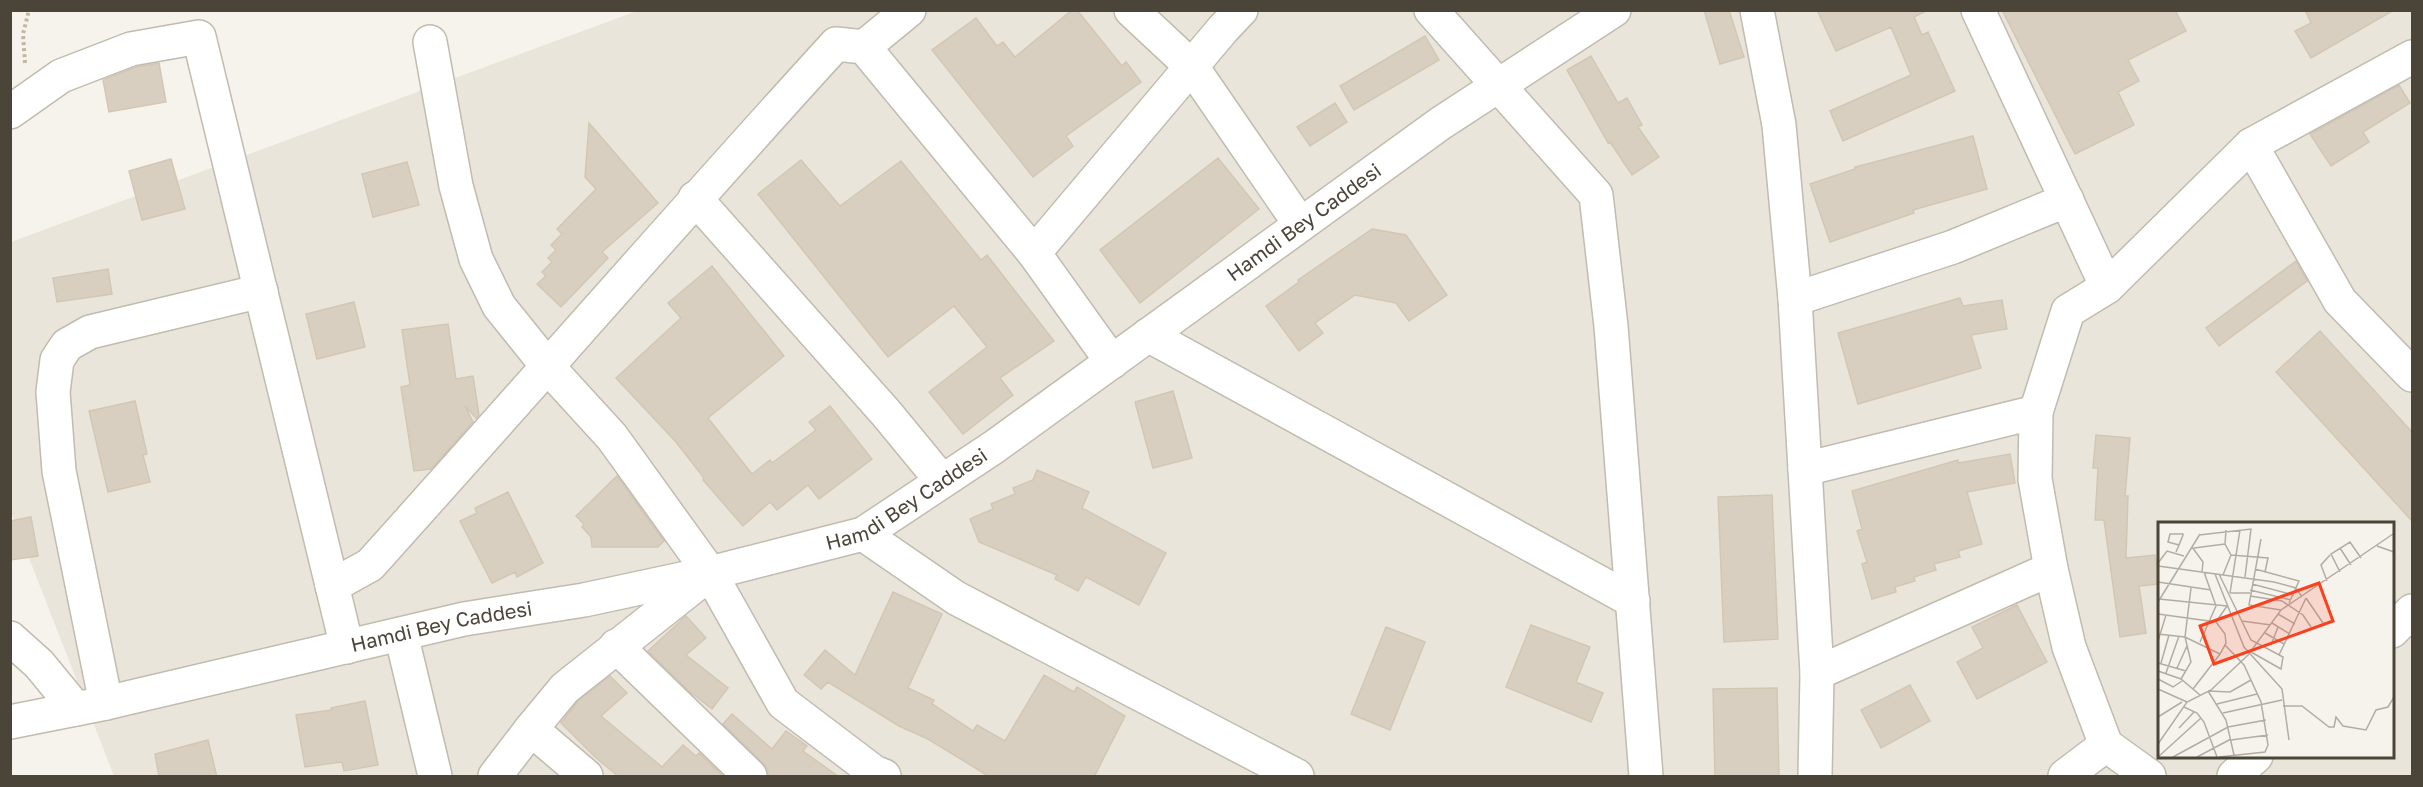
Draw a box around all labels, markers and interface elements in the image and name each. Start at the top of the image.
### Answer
street label: Hamdi Bey Caddesi [1222,158,1385,285]
street label: Hamdi Bey Caddesi [823,442,991,554]
inset map [2158,522,2393,757]
street label: Hamdi Bey Caddesi [348,595,534,656]

